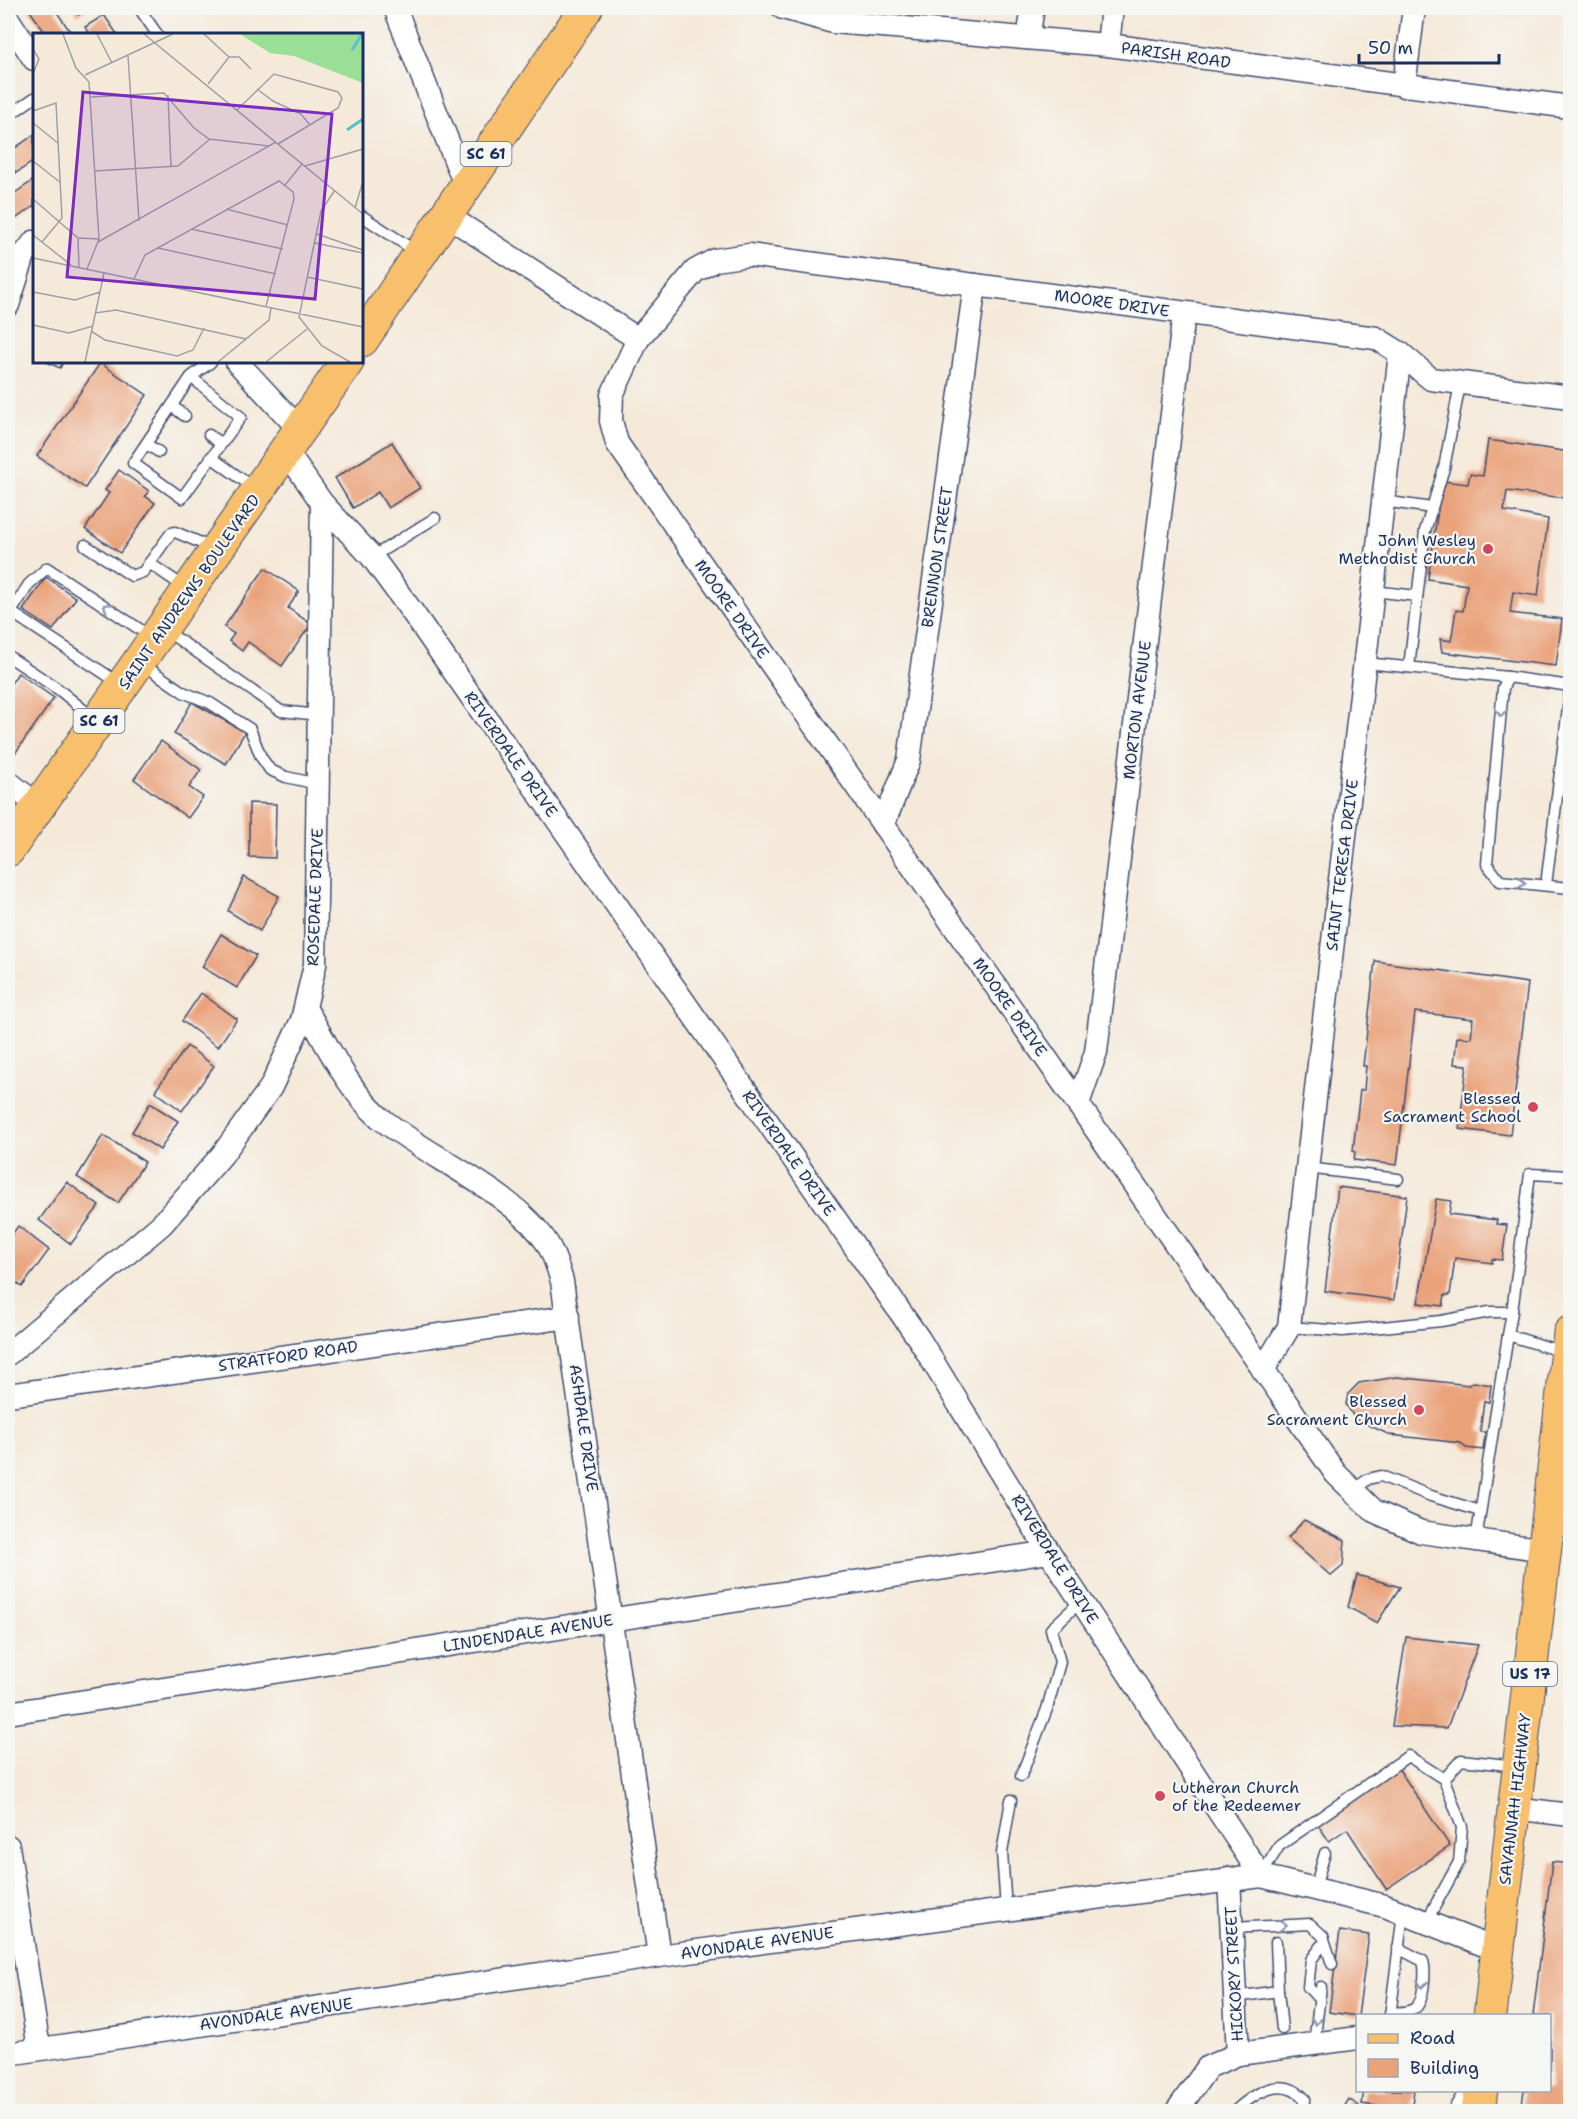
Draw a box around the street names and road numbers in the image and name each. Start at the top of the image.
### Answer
street label: PARISH ROAD [1120,37,1232,73]
road number: SC 61 [460,142,512,166]
street label: MOORE DRIVE [1053,285,1171,321]
street label: BRENNON STREET [917,485,957,629]
street label: SAINT ANDREWS BOULEVARD [113,490,265,694]
street label: MOORE DRIVE [690,555,774,663]
street label: MORTON AVENUE [1118,639,1156,781]
street label: RIVERDALE DRIVE [460,687,562,821]
road number: SC 61 [74,709,124,733]
street label: SAINT TERESA DRIVE [1321,778,1363,952]
street label: ROSEDALE DRIVE [302,828,328,966]
street label: MOORE DRIVE [968,953,1052,1061]
street label: RIVERDALE DRIVE [738,1086,840,1220]
street label: STRATFORD ROAD [217,1336,359,1376]
street label: ASHDALE DRIVE [565,1363,603,1493]
street label: RIVERDALE DRIVE [1007,1490,1103,1628]
street label: LINDENDALE AVENUE [441,1609,615,1657]
road number: US 17 [1503,1662,1557,1686]
street label: SAVANNAH HIGHWAY [1494,1712,1536,1886]
street label: HICKORY STREET [1220,1906,1248,2042]
street label: AVONDALE AVENUE [679,1922,835,1964]
street label: AVONDALE AVENUE [198,1993,354,2035]

